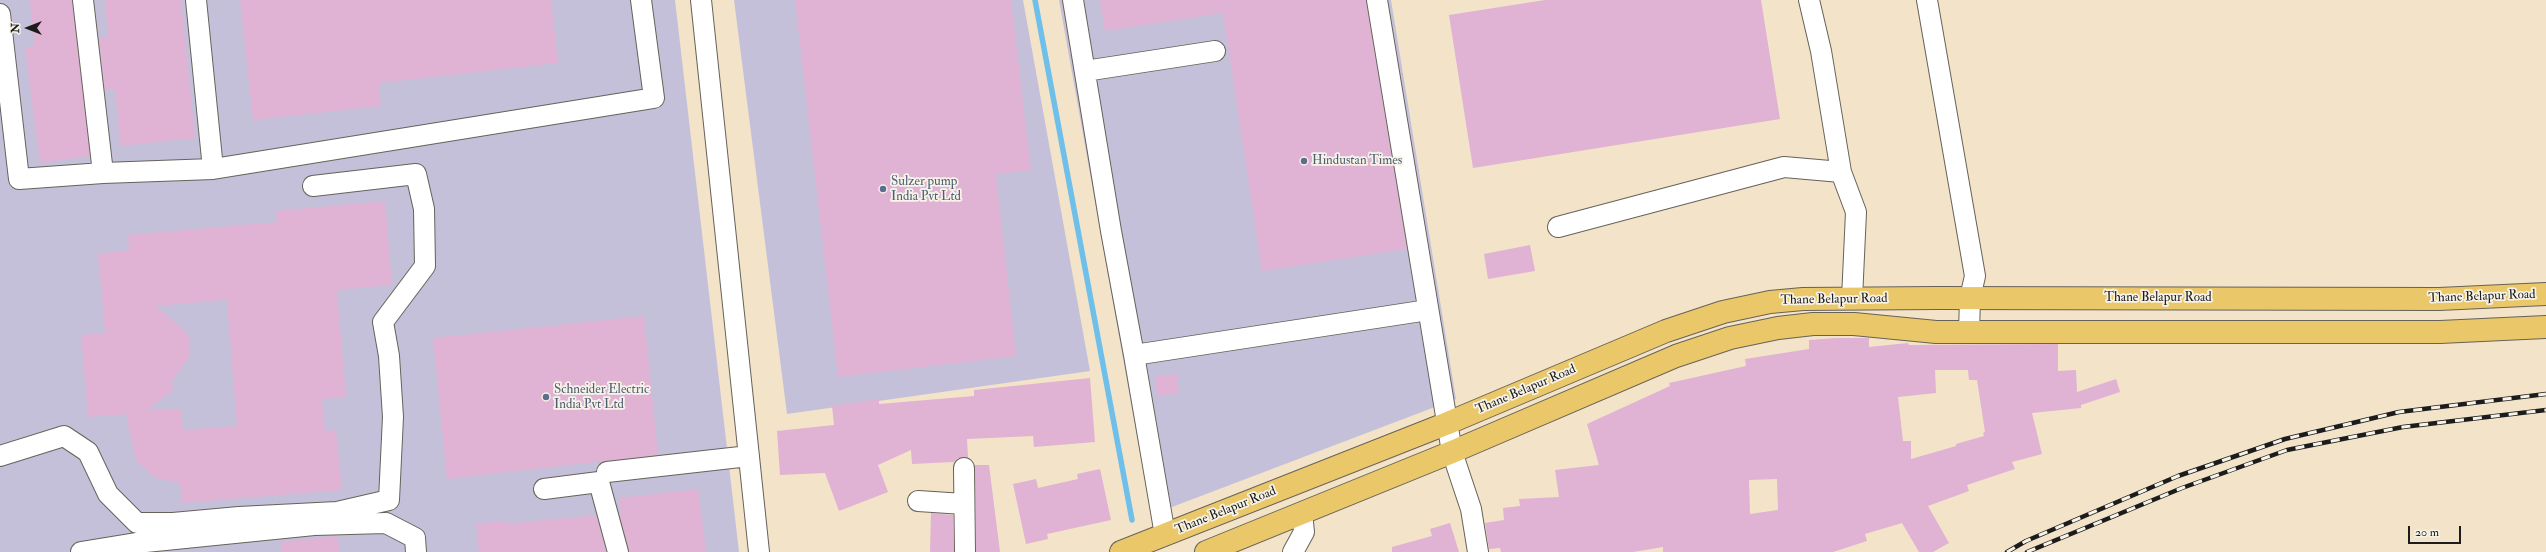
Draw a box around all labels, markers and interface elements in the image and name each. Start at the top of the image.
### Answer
north arrow [8,8,48,48]
text: N [9,23,22,33]
place label: Hindustan Times [1312,153,1402,169]
marker: Hindustan Times [1299,156,1309,166]
place label: Sulzer pump India Pvt Ltd [891,174,961,205]
marker: Sulzer pump India Pvt Ltd [878,184,888,194]
street label: Thane Belapur Road [2428,287,2536,307]
street label: Thane Belapur Road [2104,290,2212,306]
street label: Thane Belapur Road [1780,291,1888,309]
street label: Thane Belapur Road [1474,362,1578,418]
place label: Schneider Electric India Pvt Ltd [554,382,649,413]
marker: Schneider Electric India Pvt Ltd [541,392,551,402]
street label: Thane Belapur Road [1173,484,1279,538]
scale bar [2410,518,2463,544]
text: 20 m [2415,525,2439,540]

